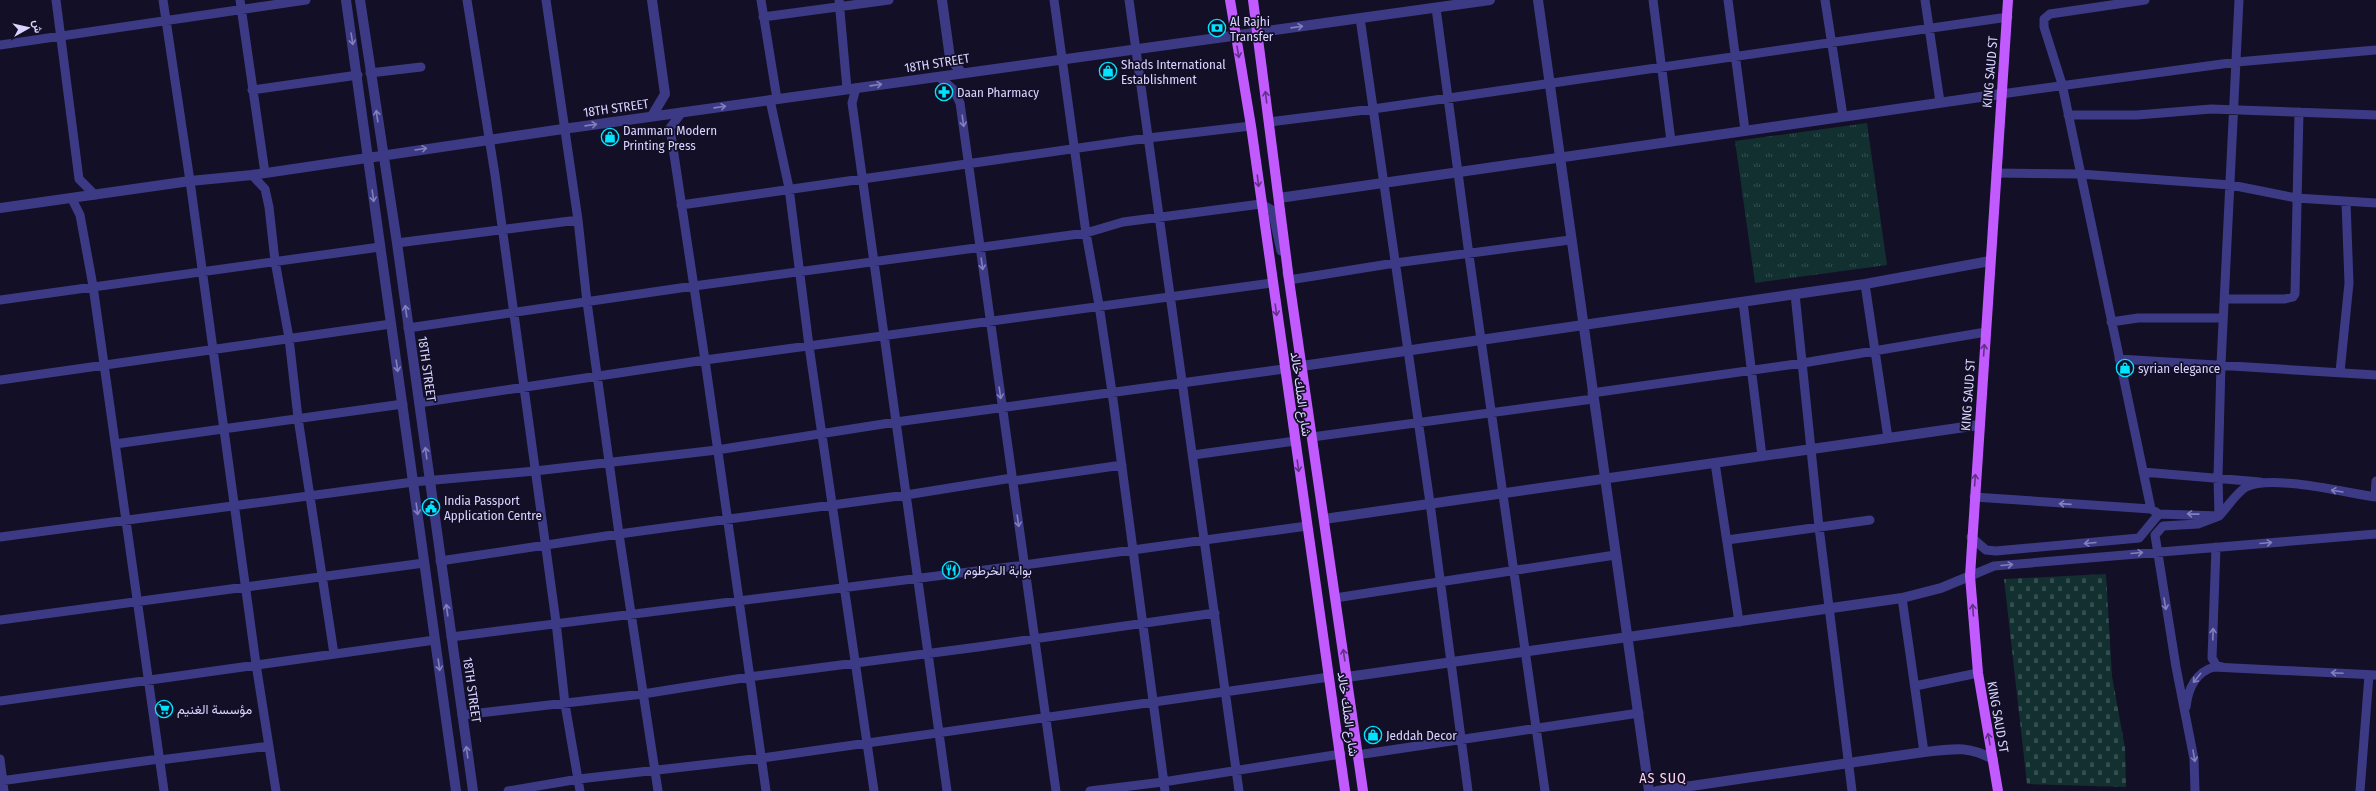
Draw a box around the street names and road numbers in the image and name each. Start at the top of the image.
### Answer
street label: KING SAUD ST [1979,35,2001,109]
street label: 18TH STREET [903,50,971,76]
street label: 18TH STREET [582,96,650,120]
street label: 18TH STREET [415,335,439,403]
street label: شارع الملك خالد [1286,351,1314,438]
street label: KING SAUD ST [1958,358,1978,432]
street label: 18TH STREET [460,656,484,724]
street label: شارع الملك خالد [1333,671,1361,758]
street label: KING SAUD ST [1984,680,2012,754]

